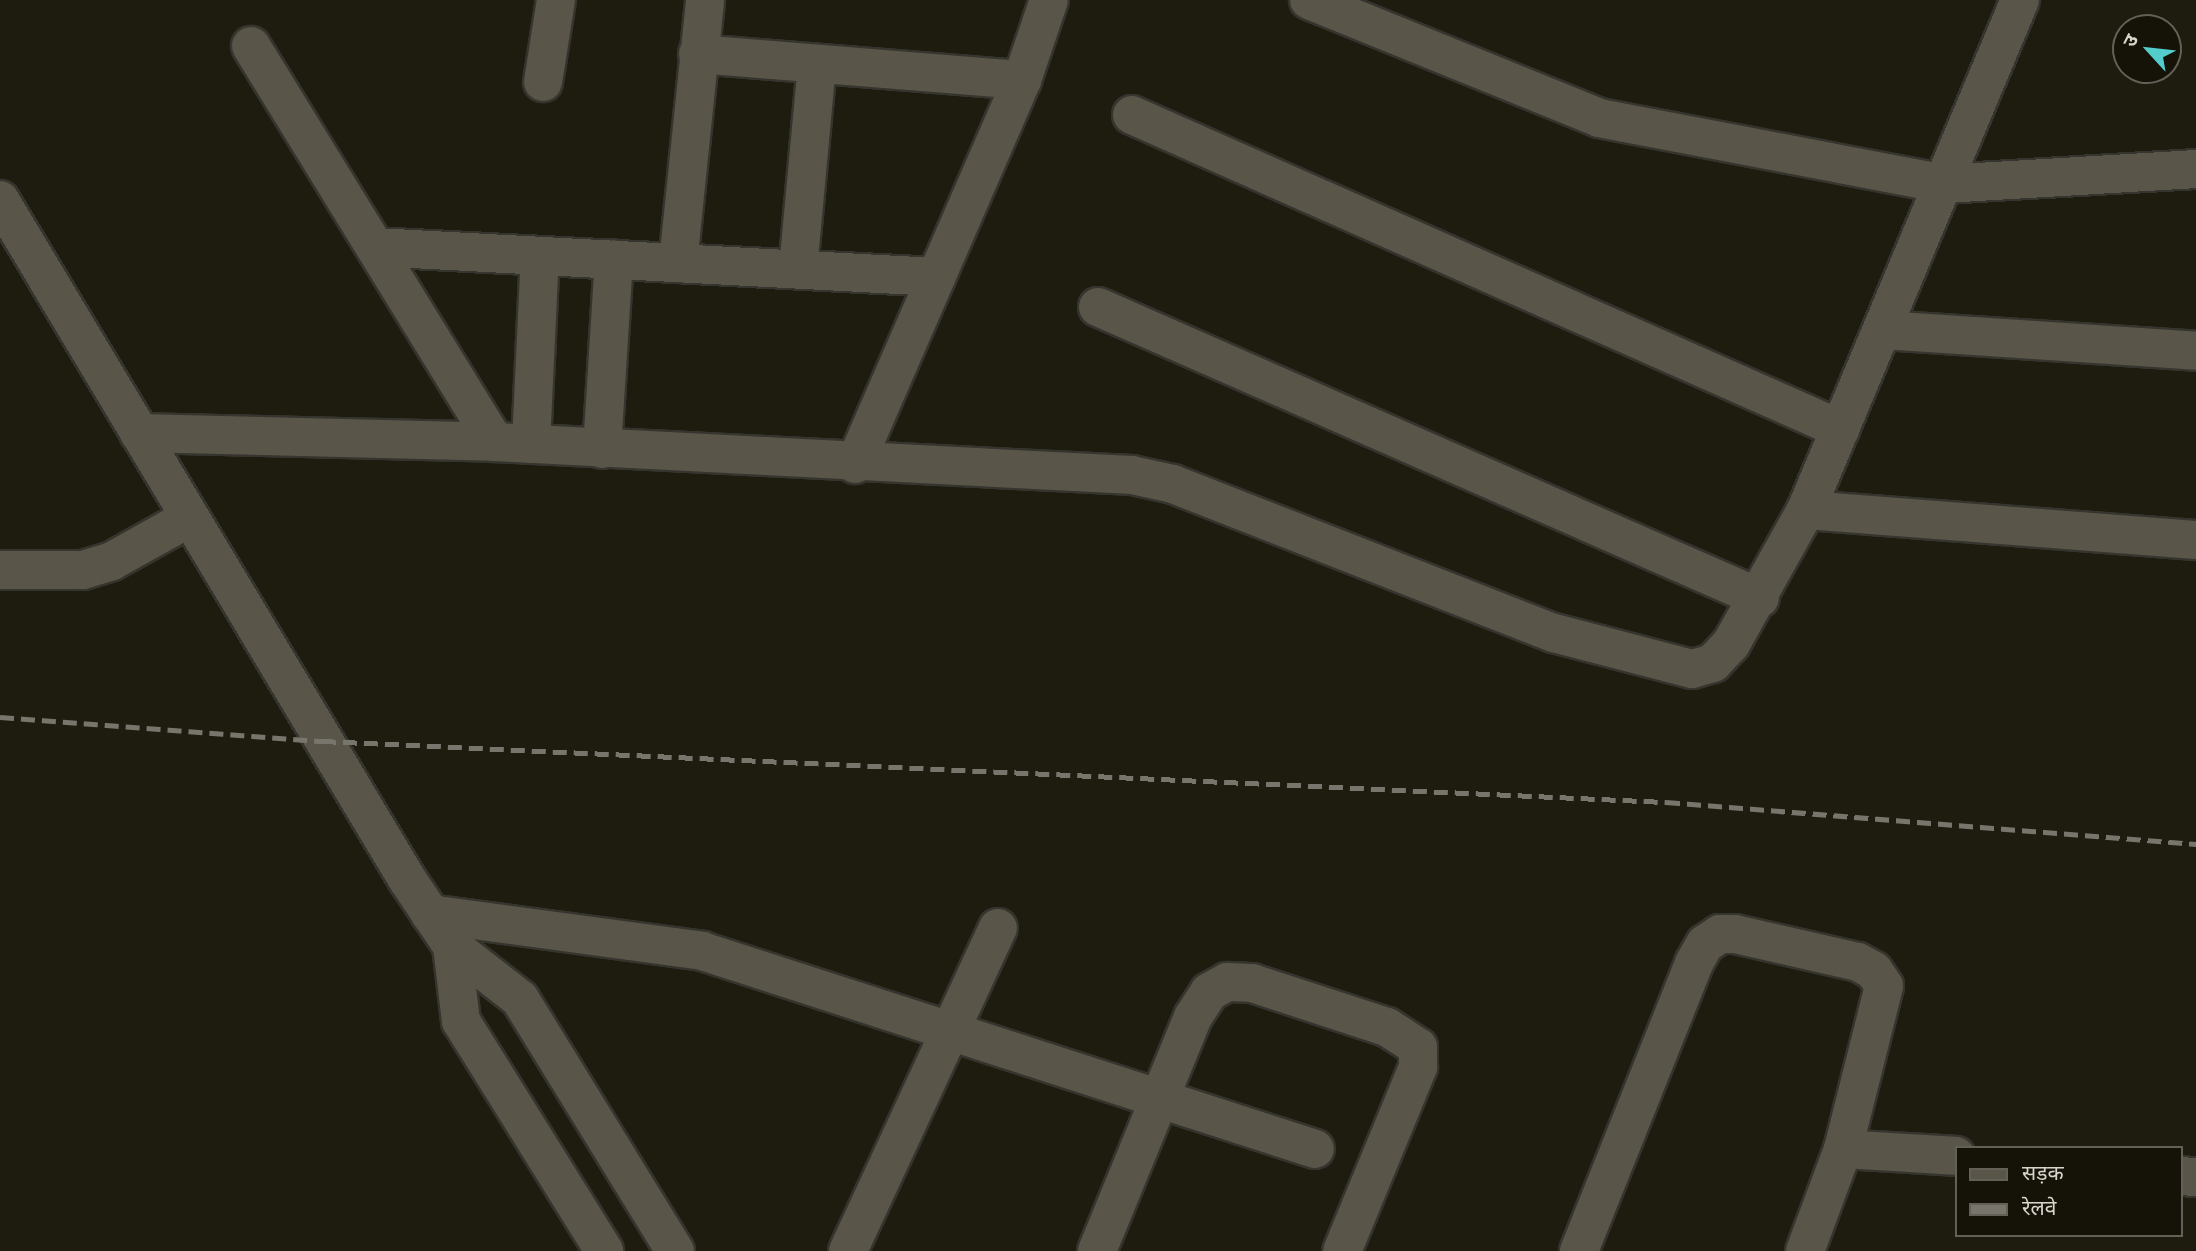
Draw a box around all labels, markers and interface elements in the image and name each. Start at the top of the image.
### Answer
north arrow [2112,14,2182,84]
text: उ [2118,30,2142,50]
legend [1954,1146,2182,1237]
text: सड़क [2022,1160,2064,1185]
text: रेलवे [2022,1195,2057,1220]

